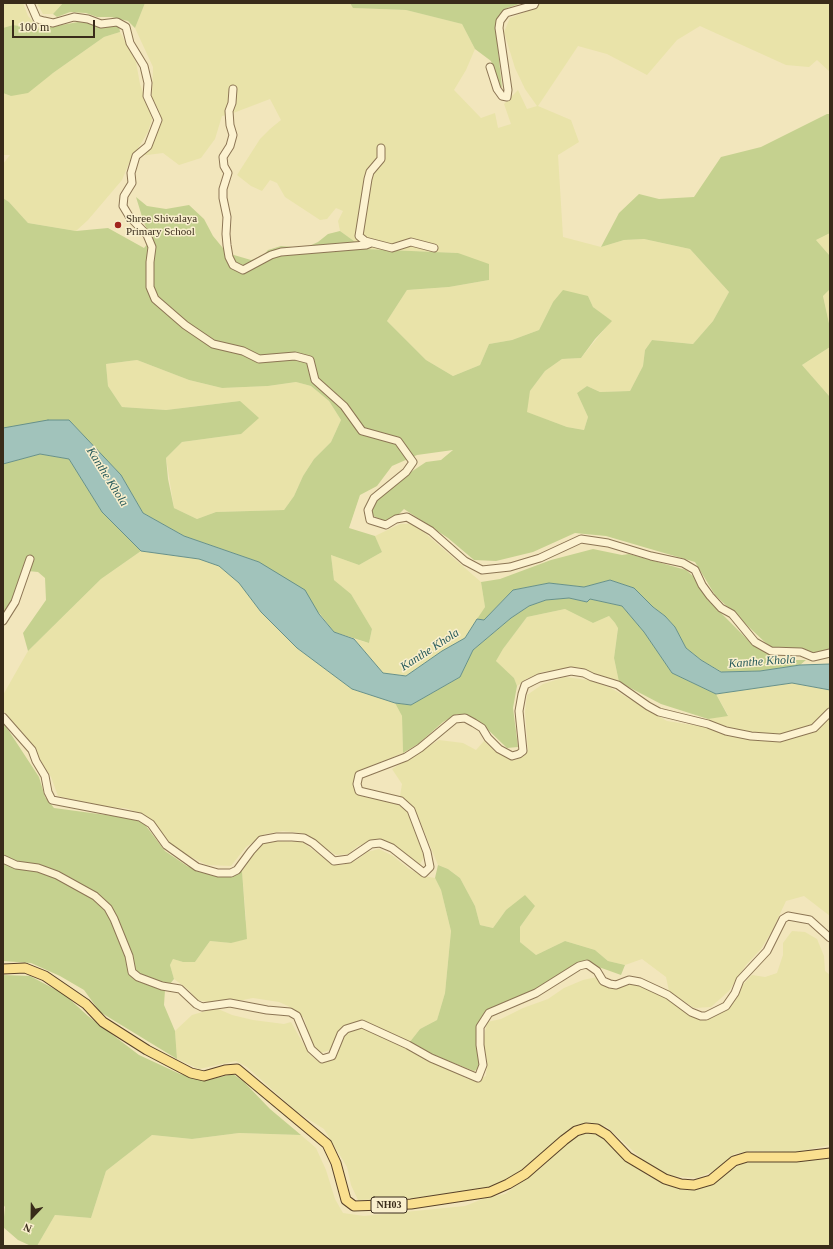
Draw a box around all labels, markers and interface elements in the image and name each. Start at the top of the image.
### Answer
scale bar [14,12,97,38]
text: 100 m [19,20,49,34]
place label: Shree Shivalaya Primary School [126,212,207,238]
marker: Shree Shivalaya Primary School [113,220,123,230]
water label: Kanthe Khola [81,441,133,513]
water label: Kanthe Khola [395,623,465,677]
water label: Kanthe Khola [724,652,800,672]
north arrow [12,1197,52,1237]
road number: NH03 [371,1197,407,1213]
text: N [22,1221,33,1235]

